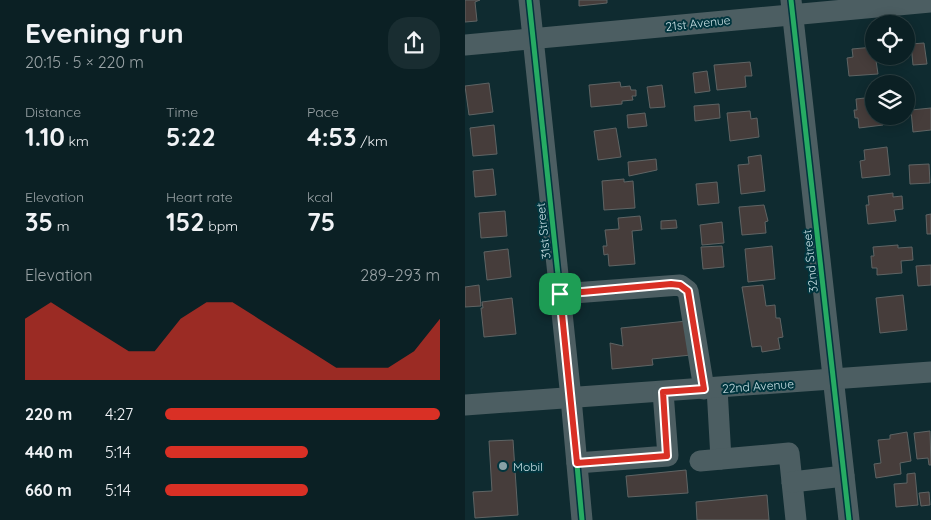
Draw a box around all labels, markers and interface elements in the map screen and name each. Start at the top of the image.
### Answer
street label: 21st Avenue [665,12,731,34]
text: Evening run [25,15,184,50]
map controls [865,15,915,125]
button: locate [865,15,915,65]
button: share [388,17,440,69]
text: 20:15 · 5 × 220 m [25,52,144,72]
button: layers [865,75,915,125]
text: Distance [25,103,81,121]
text: Time [166,103,198,121]
text: Pace [307,103,339,121]
text: 1.10 [25,121,65,152]
text: 5:22 [166,121,216,152]
text: 4:53 [307,121,356,152]
text: km [65,132,89,150]
text: /km [356,132,388,150]
text: Elevation [25,188,84,206]
text: Heart rate [166,188,233,206]
text: kcal [307,188,333,206]
street label: 31st Street [533,202,553,260]
text: 35 [25,206,53,237]
text: 152 [166,206,204,237]
text: 75 [307,206,335,237]
text: m [53,217,69,235]
text: bpm [204,217,238,235]
street label: 32nd Street [799,229,821,293]
text: Elevation [25,265,92,285]
text: 289–293 m [360,265,440,285]
pin [539,273,581,315]
icon: arrive [546,280,574,308]
street label: 22nd Avenue [722,376,795,396]
text: 220 m [25,404,72,424]
text: 4:27 [105,404,133,424]
text: 440 m [25,442,73,462]
text: 5:14 [105,442,131,462]
place label: Mobil [513,459,543,474]
marker: Mobil [497,460,509,472]
text: 660 m [25,480,72,500]
text: 5:14 [105,480,131,500]

